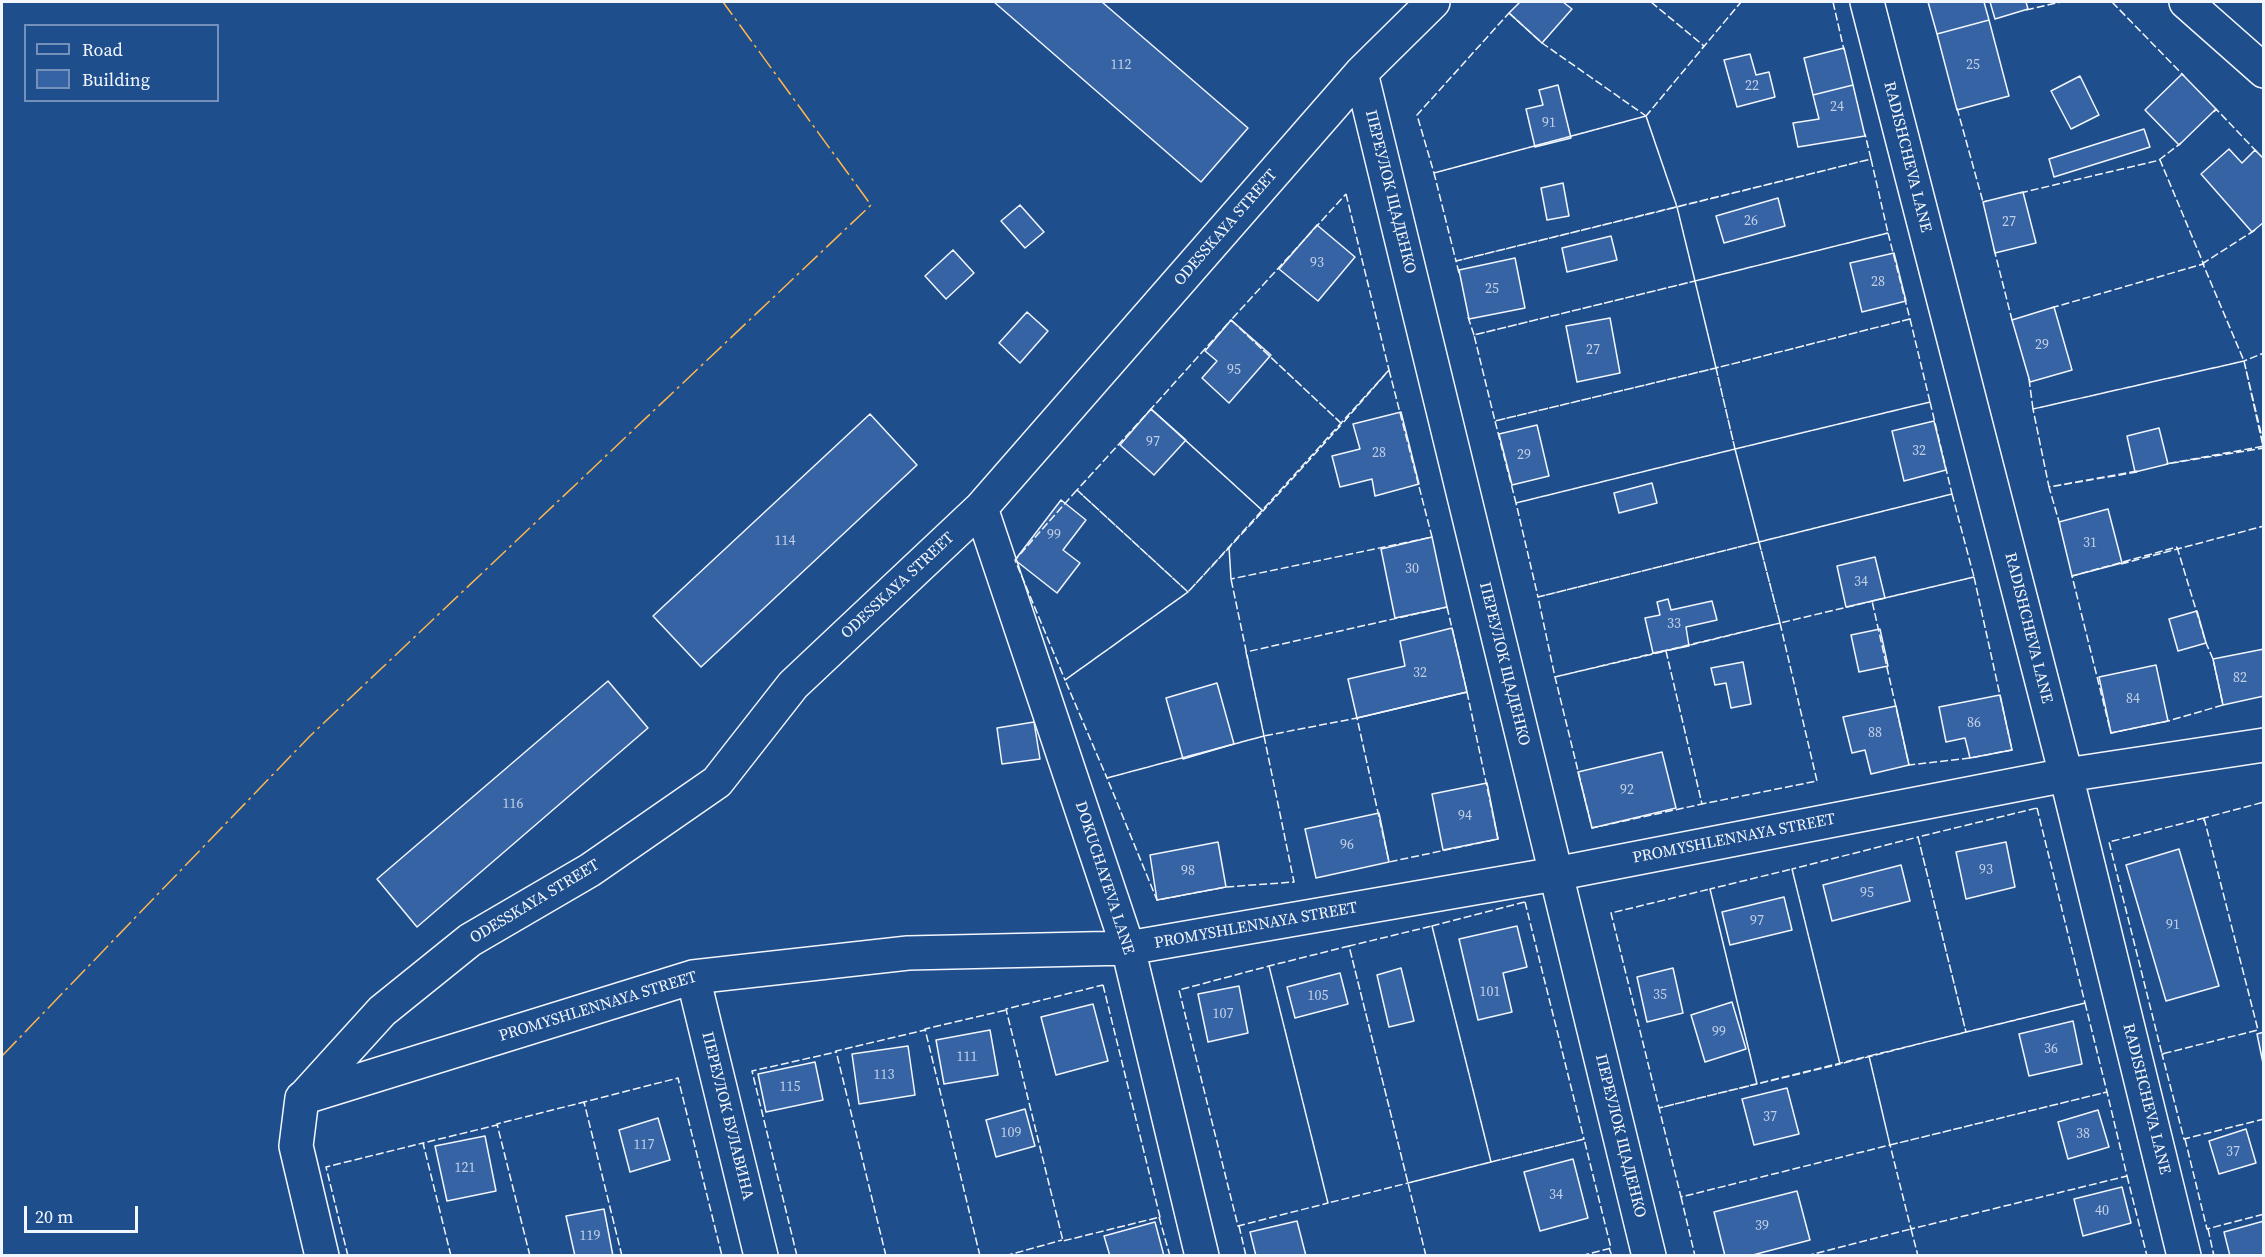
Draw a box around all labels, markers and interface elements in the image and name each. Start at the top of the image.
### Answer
legend [24,24,219,102]
text: Road [82,37,123,62]
house number: 112 [1111,57,1131,73]
house number: 25 [1966,57,1980,73]
text: Building [82,67,150,92]
house number: 22 [1745,78,1759,94]
street label: RADISHCHEVA LANE [1879,80,1935,234]
house number: 24 [1830,99,1844,115]
street label: ПЕРЕУЛОК ЩАДЕНКО [1360,108,1420,276]
house number: 91 [1542,115,1556,131]
street label: ODESSKAYA STREET [1170,166,1282,290]
house number: 26 [1744,213,1758,229]
house number: 27 [2002,214,2016,230]
house number: 93 [1310,255,1324,271]
house number: 28 [1871,274,1885,290]
house number: 25 [1485,281,1499,297]
house number: 29 [2035,337,2049,353]
house number: 27 [1586,342,1600,358]
house number: 95 [1227,362,1241,378]
house number: 97 [1146,434,1160,450]
house number: 32 [1912,443,1926,459]
house number: 28 [1372,445,1386,461]
house number: 29 [1517,447,1531,463]
house number: 99 [1047,527,1061,543]
street label: ODESSKAYA STREET [837,529,959,643]
house number: 114 [775,533,795,549]
house number: 31 [2083,535,2097,551]
street label: RADISHCHEVA LANE [2000,551,2056,705]
house number: 30 [1405,561,1419,577]
house number: 34 [1854,574,1868,590]
street label: ПЕРЕУЛОК ЩАДЕНКО [1474,580,1534,748]
house number: 33 [1667,616,1681,632]
house number: 32 [1413,665,1427,681]
house number: 82 [2233,670,2247,686]
house number: 84 [2126,691,2140,707]
house number: 86 [1967,715,1981,731]
house number: 88 [1868,725,1882,741]
house number: 92 [1620,782,1634,798]
house number: 116 [503,796,523,812]
street label: DOKUCHAYEVA LANE [1070,799,1138,957]
house number: 94 [1458,808,1472,824]
street label: PROMYSHLENNAYA STREET [1631,810,1837,868]
house number: 96 [1340,837,1354,853]
street label: ODESSKAYA STREET [467,856,603,948]
house number: 93 [1979,862,1993,878]
house number: 98 [1181,863,1195,879]
house number: 95 [1860,885,1874,901]
street label: PROMYSHLENNAYA STREET [1153,899,1359,953]
house number: 97 [1750,913,1764,929]
house number: 91 [2166,917,2180,933]
street label: PROMYSHLENNAYA STREET [497,968,699,1046]
house number: 101 [1480,984,1500,1000]
house number: 35 [1653,987,1667,1003]
house number: 105 [1308,988,1328,1004]
house number: 107 [1213,1006,1233,1022]
street label: RADISHCHEVA LANE [2118,1022,2174,1176]
house number: 99 [1712,1024,1726,1040]
street label: ПЕРЕУЛОК БУЛАВИНА [697,1030,757,1202]
house number: 36 [2044,1041,2058,1057]
house number: 111 [957,1049,977,1065]
street label: ПЕРЕУЛОК ЩАДЕНКО [1590,1052,1650,1220]
house number: 113 [874,1067,894,1083]
house number: 115 [780,1079,800,1095]
house number: 37 [1763,1109,1777,1125]
house number: 109 [1001,1125,1021,1141]
house number: 38 [2076,1126,2090,1142]
house number: 117 [634,1137,654,1153]
house number: 37 [2226,1144,2240,1160]
house number: 121 [455,1160,475,1176]
house number: 34 [1549,1187,1563,1203]
scale bar [27,1194,141,1232]
house number: 40 [2095,1203,2109,1219]
text: 20 m [35,1204,73,1229]
house number: 39 [1755,1218,1769,1234]
house number: 119 [580,1228,600,1244]

